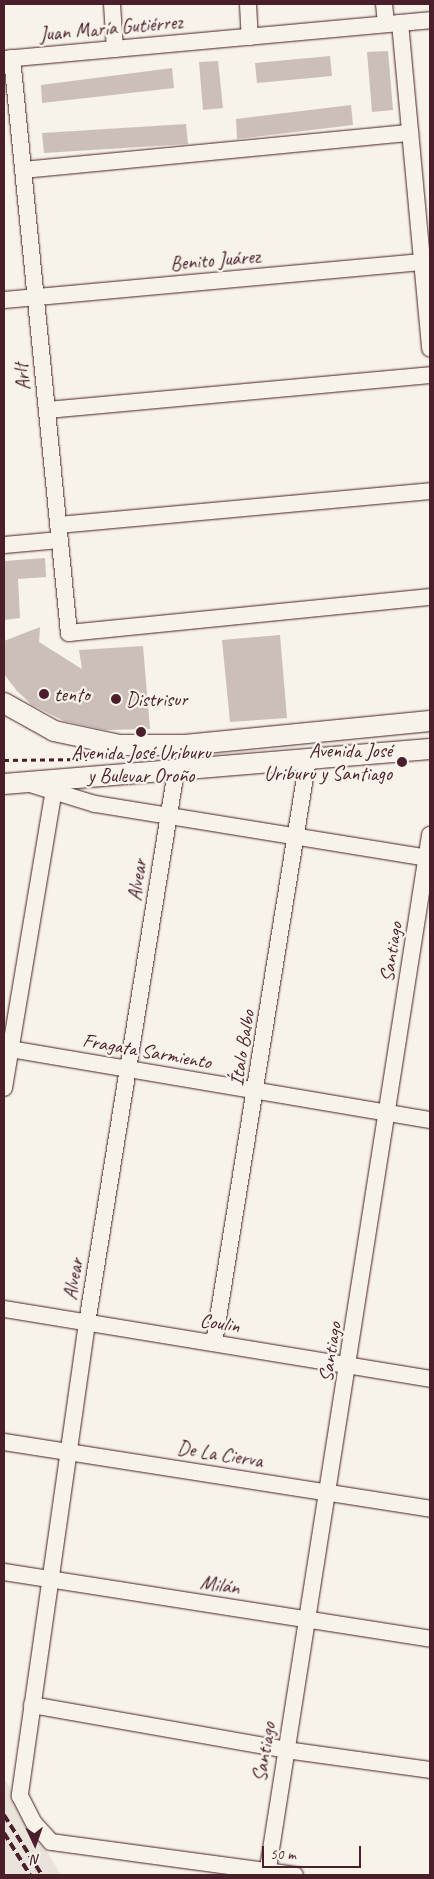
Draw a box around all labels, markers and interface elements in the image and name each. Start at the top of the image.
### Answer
street label: Juan María Gutiérrez [38,10,184,46]
street label: Benito Juárez [169,244,261,276]
street label: Arlt [9,362,35,392]
place label: tento [54,682,90,706]
place label: Distrisur [126,687,187,711]
marker: tento [38,688,50,700]
marker: Distrisur [110,693,122,705]
marker: Avenida José Uriburu y Bulevar Oroño [135,726,147,738]
place label: Avenida José Uriburu y Santiago [264,738,392,785]
place label: Avenida José Uriburu y Bulevar Oroño [71,740,211,787]
marker: Avenida José Uriburu y Santiago [396,756,408,768]
street label: Alvear [122,858,152,902]
street label: Santiago [374,921,408,983]
street label: Ítalo Balbo [224,1008,260,1088]
street label: Fragata Sarmiento [81,1028,213,1074]
street label: Alvear [58,1256,88,1302]
street label: Coulin [198,1308,242,1338]
street label: Santiago [313,1321,347,1383]
street label: De La Cierva [175,1435,265,1473]
street label: Milán [199,1570,241,1600]
street label: Santiago [247,1721,281,1783]
north arrow [10,1819,60,1869]
scale bar [264,1836,363,1868]
text: 50 m [270,1845,296,1864]
text: N [31,1851,41,1868]

